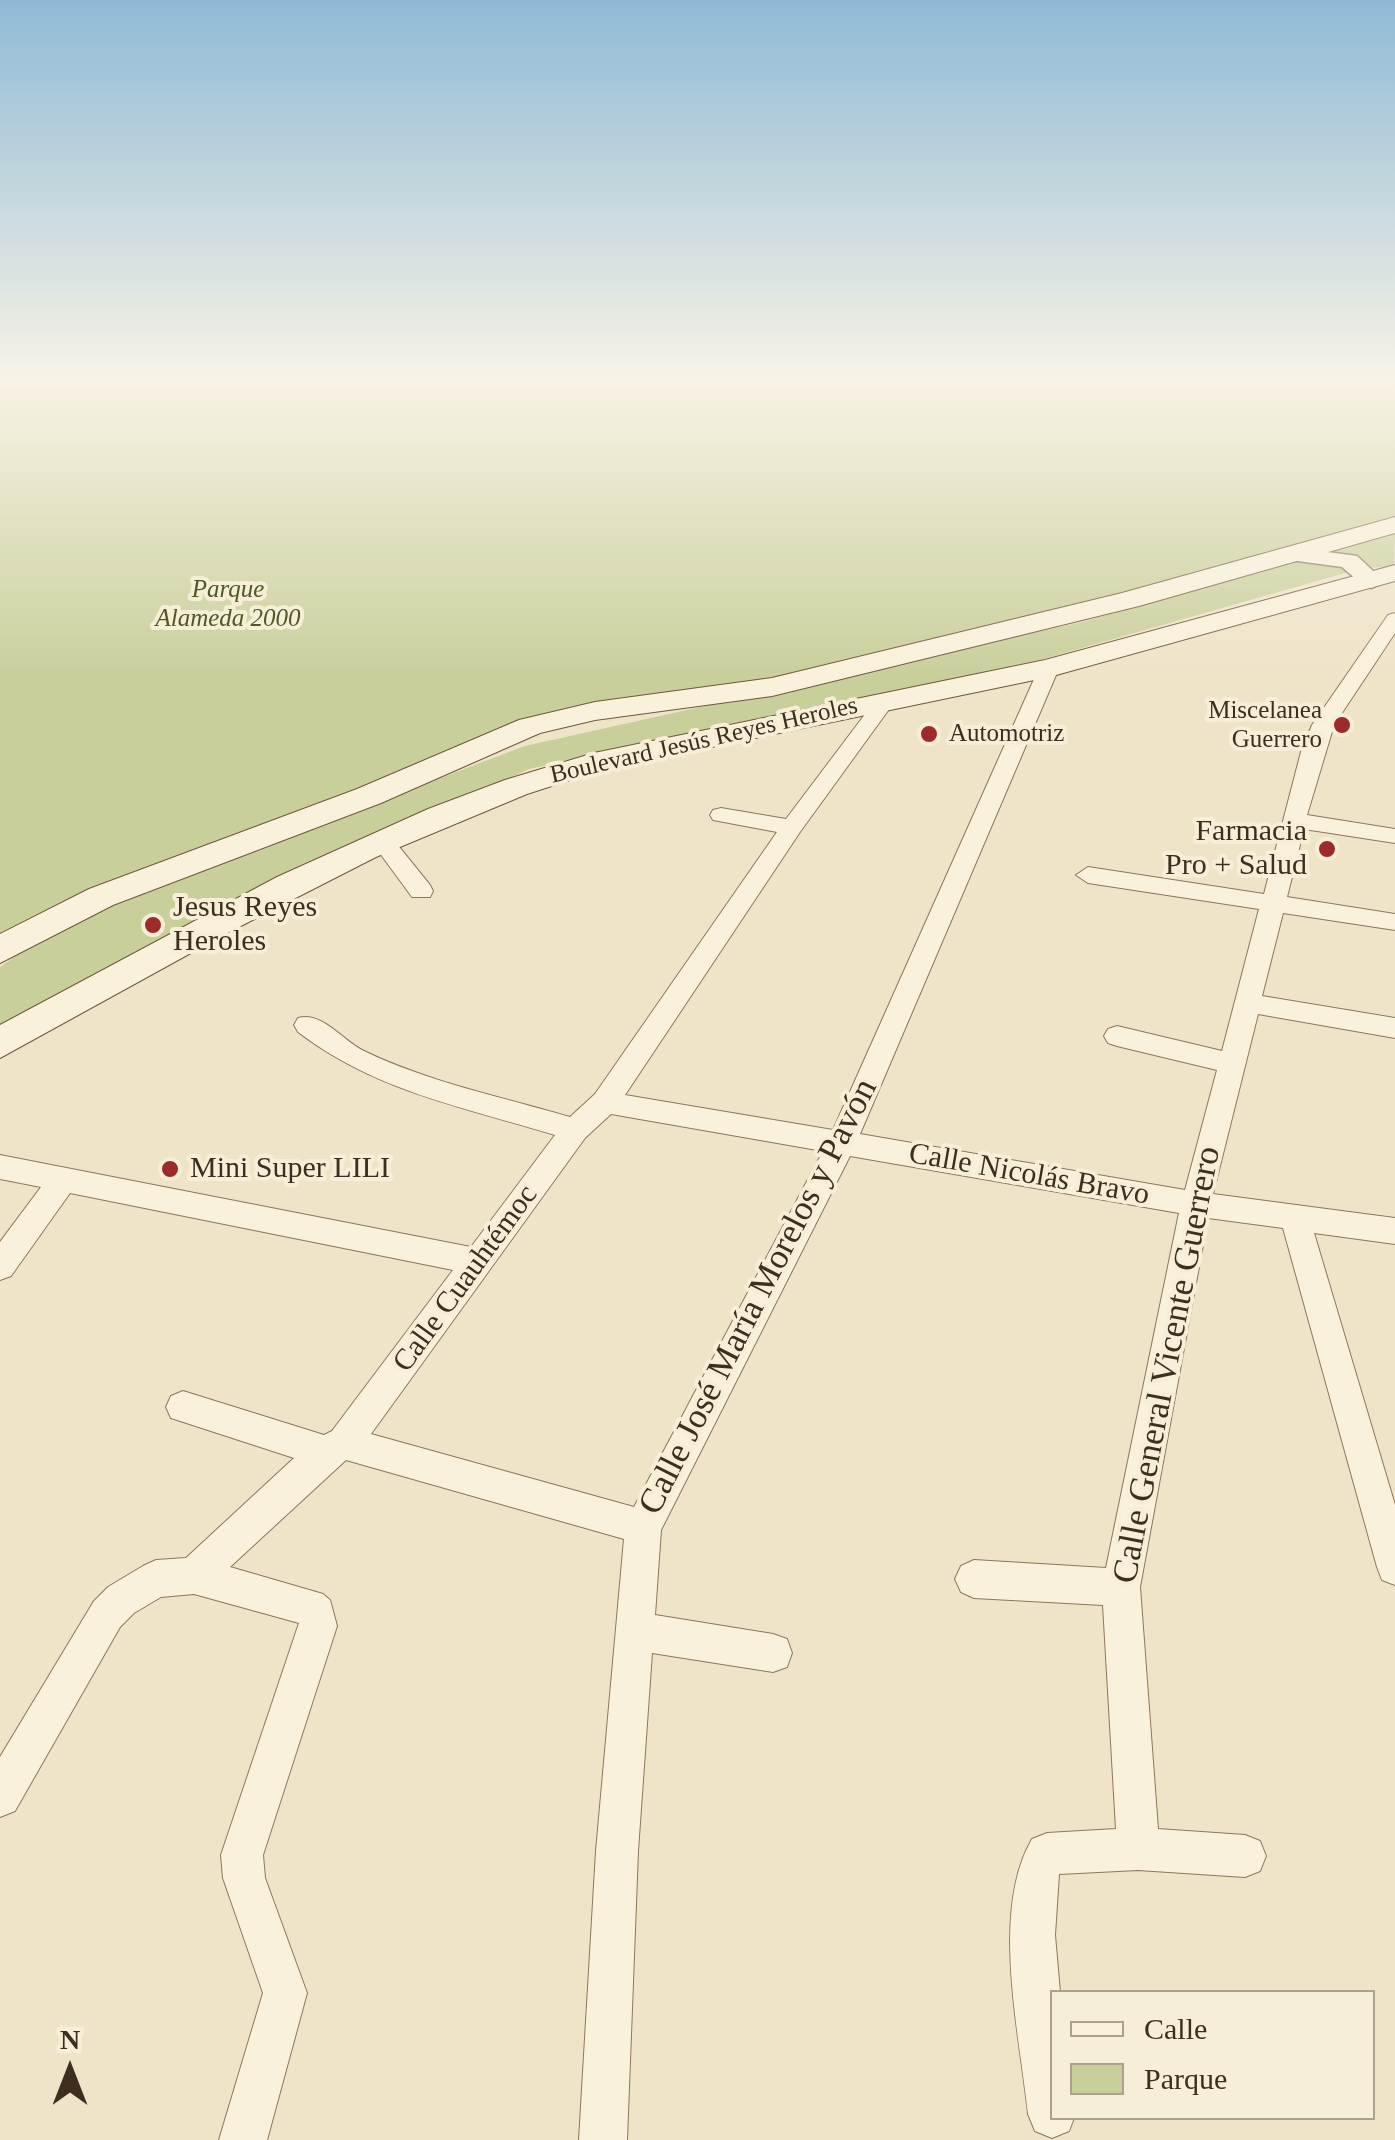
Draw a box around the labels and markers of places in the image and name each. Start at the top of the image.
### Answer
place label: Miscelanea Guerrero [1208,696,1322,755]
marker: Miscelanea Guerrero [1331,714,1353,736]
place label: Automotriz [949,719,1064,749]
marker: Automotriz [918,723,940,745]
place label: Farmacia Pro + Salud [1165,814,1307,884]
marker: Farmacia Pro + Salud [1316,838,1338,860]
place label: Jesus Reyes Heroles [173,890,317,960]
marker: Jesus Reyes Heroles [142,914,164,936]
place label: Mini Super LILI [190,1151,390,1187]
marker: Mini Super LILI [159,1158,181,1180]

